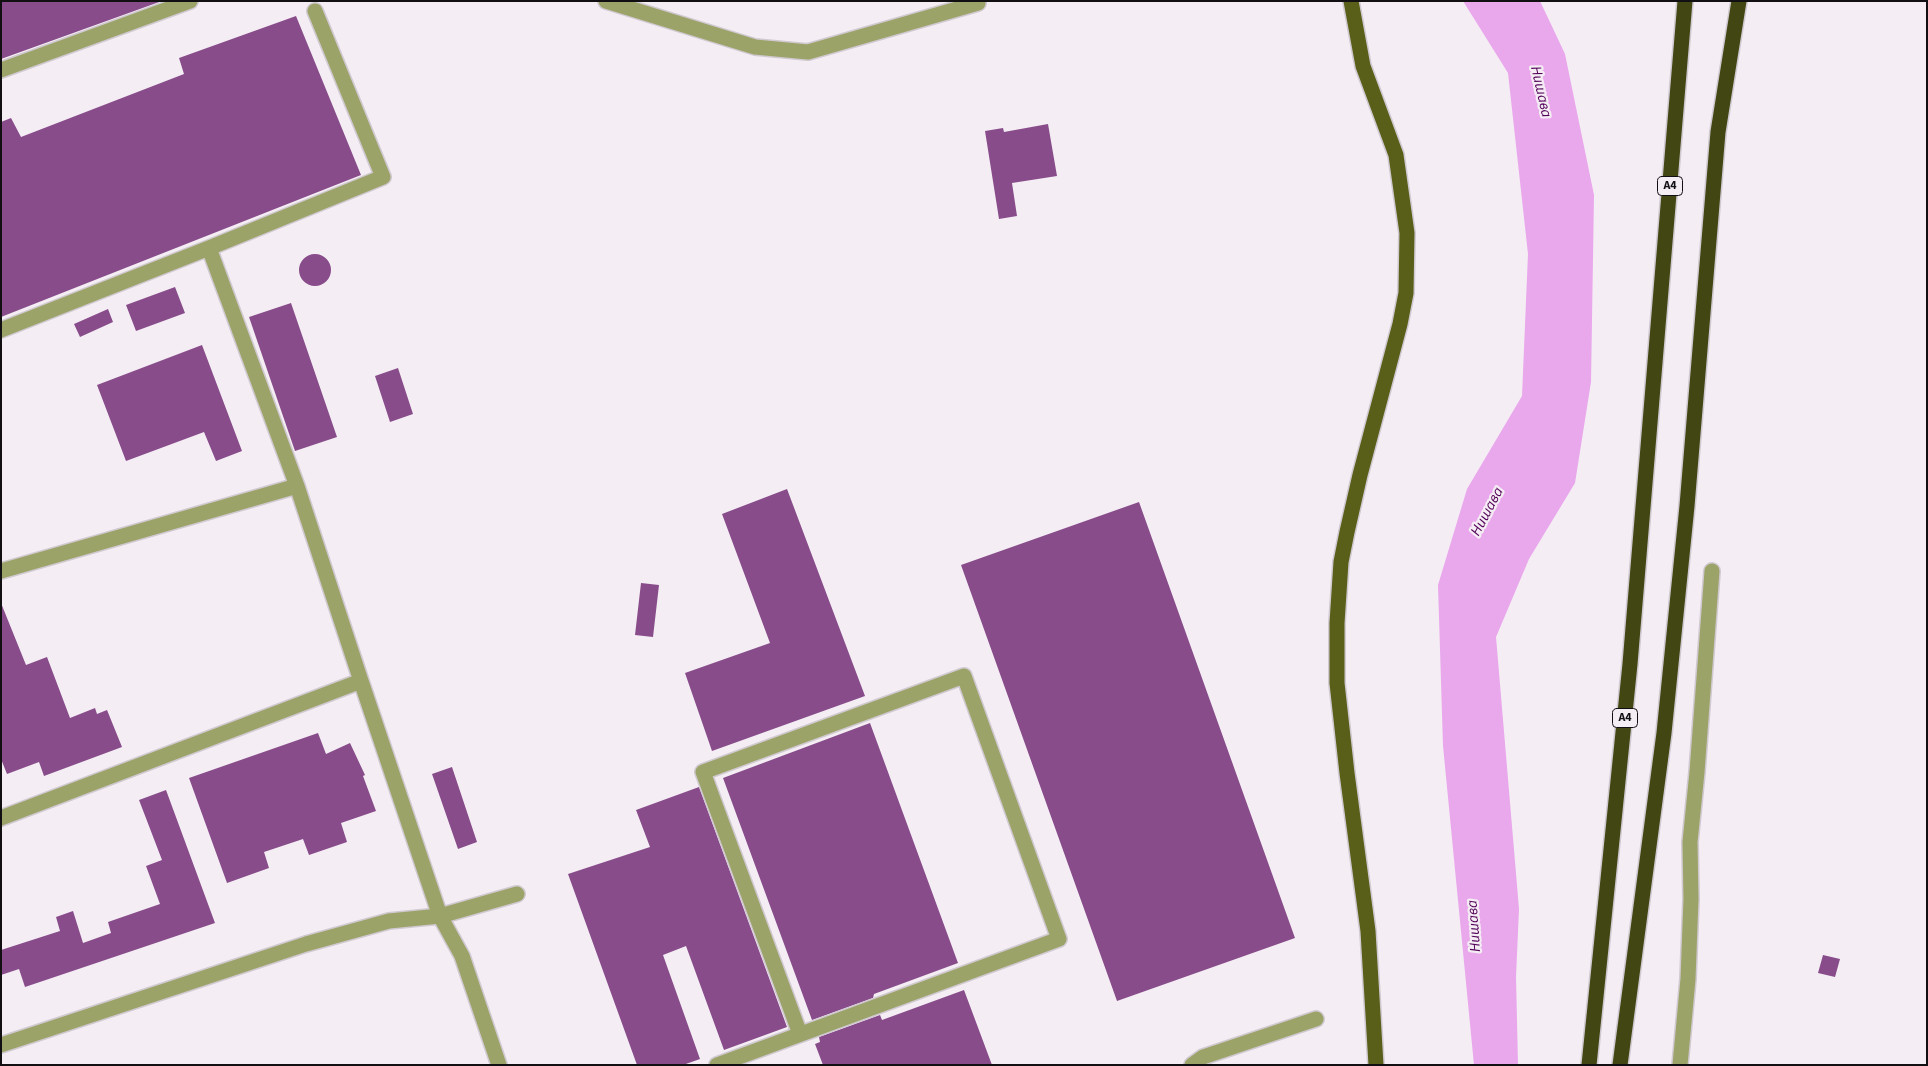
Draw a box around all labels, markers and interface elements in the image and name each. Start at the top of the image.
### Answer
water label: Нишава [1525,65,1555,119]
road number: A4 [1658,177,1682,196]
water label: Нишава [1468,485,1508,539]
road number: A4 [1612,708,1638,728]
water label: Нишава [1464,899,1486,953]

